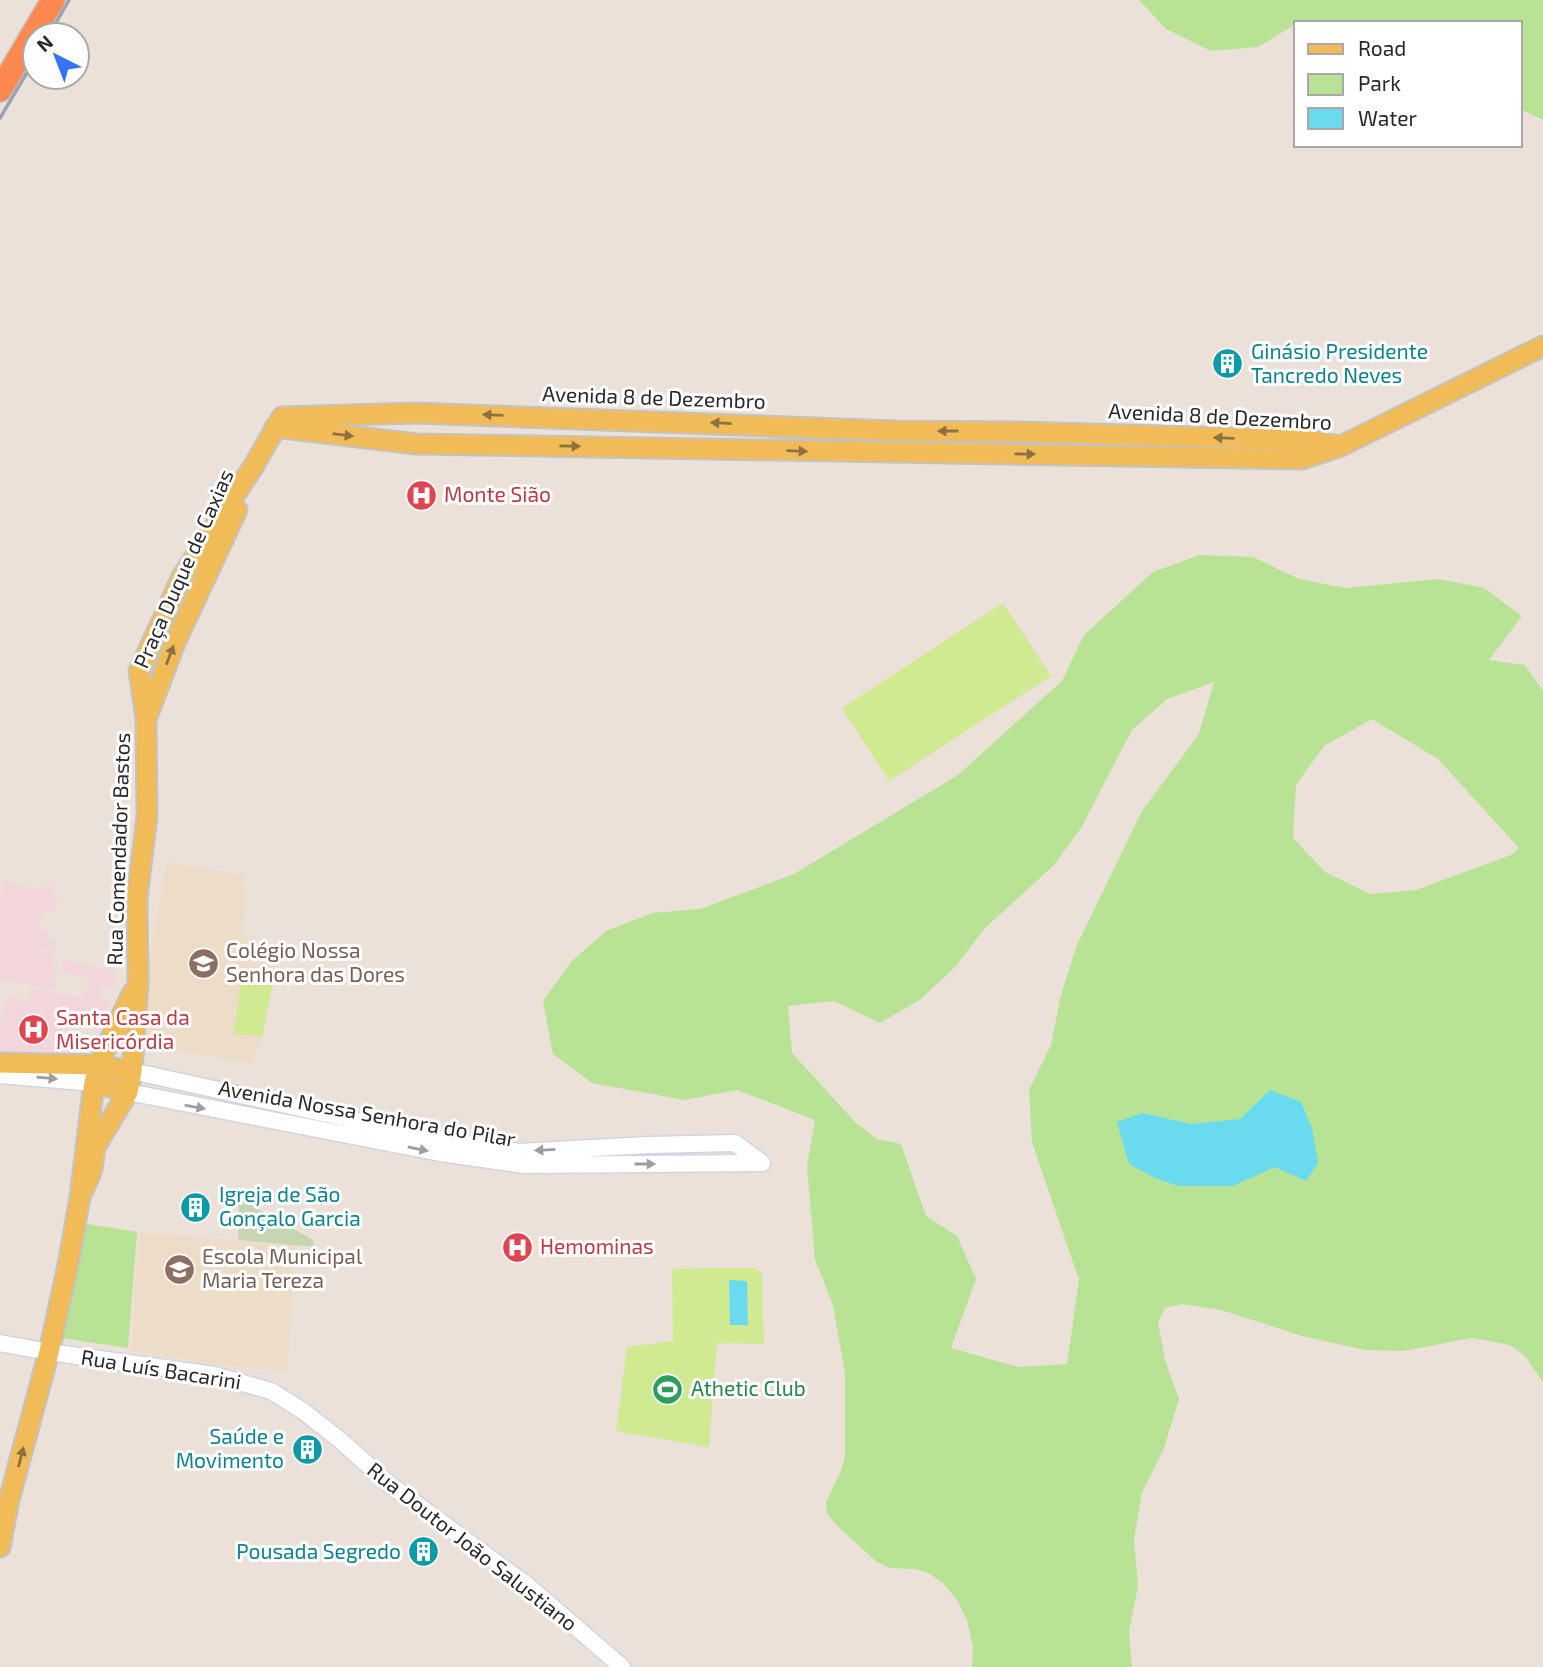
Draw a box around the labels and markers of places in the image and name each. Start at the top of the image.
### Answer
place label: Ginásio Presidente Tancredo Neves [1251,338,1428,387]
building icon: Ginásio Presidente Tancredo Neves [1211,347,1245,381]
hospital icon: Monte Sião [404,478,438,512]
place label: Monte Sião [444,481,551,506]
place label: Colégio Nossa Senhora das Dores [226,937,405,986]
school or university icon: Colégio Nossa Senhora das Dores [186,946,220,980]
place label: Santa Casa da Misericórdia [56,1004,190,1053]
hospital icon: Santa Casa da Misericórdia [16,1013,50,1047]
place label: Igreja de São Gonçalo Garcia [219,1181,361,1232]
building icon: Igreja de São Gonçalo Garcia [179,1190,213,1224]
hospital icon: Hemominas [500,1230,534,1264]
place label: Hemominas [540,1233,654,1258]
place label: Escola Municipal Maria Tereza [202,1243,363,1292]
school or university icon: Escola Municipal Maria Tereza [162,1252,196,1286]
sports icon: Athetic Club [651,1372,685,1406]
place label: Athetic Club [691,1375,806,1400]
place label: Saúde e Movimento [176,1423,284,1472]
building icon: Saúde e Movimento [290,1432,324,1466]
building icon: Pousada Segredo [407,1535,441,1569]
place label: Pousada Segredo [236,1538,401,1563]

